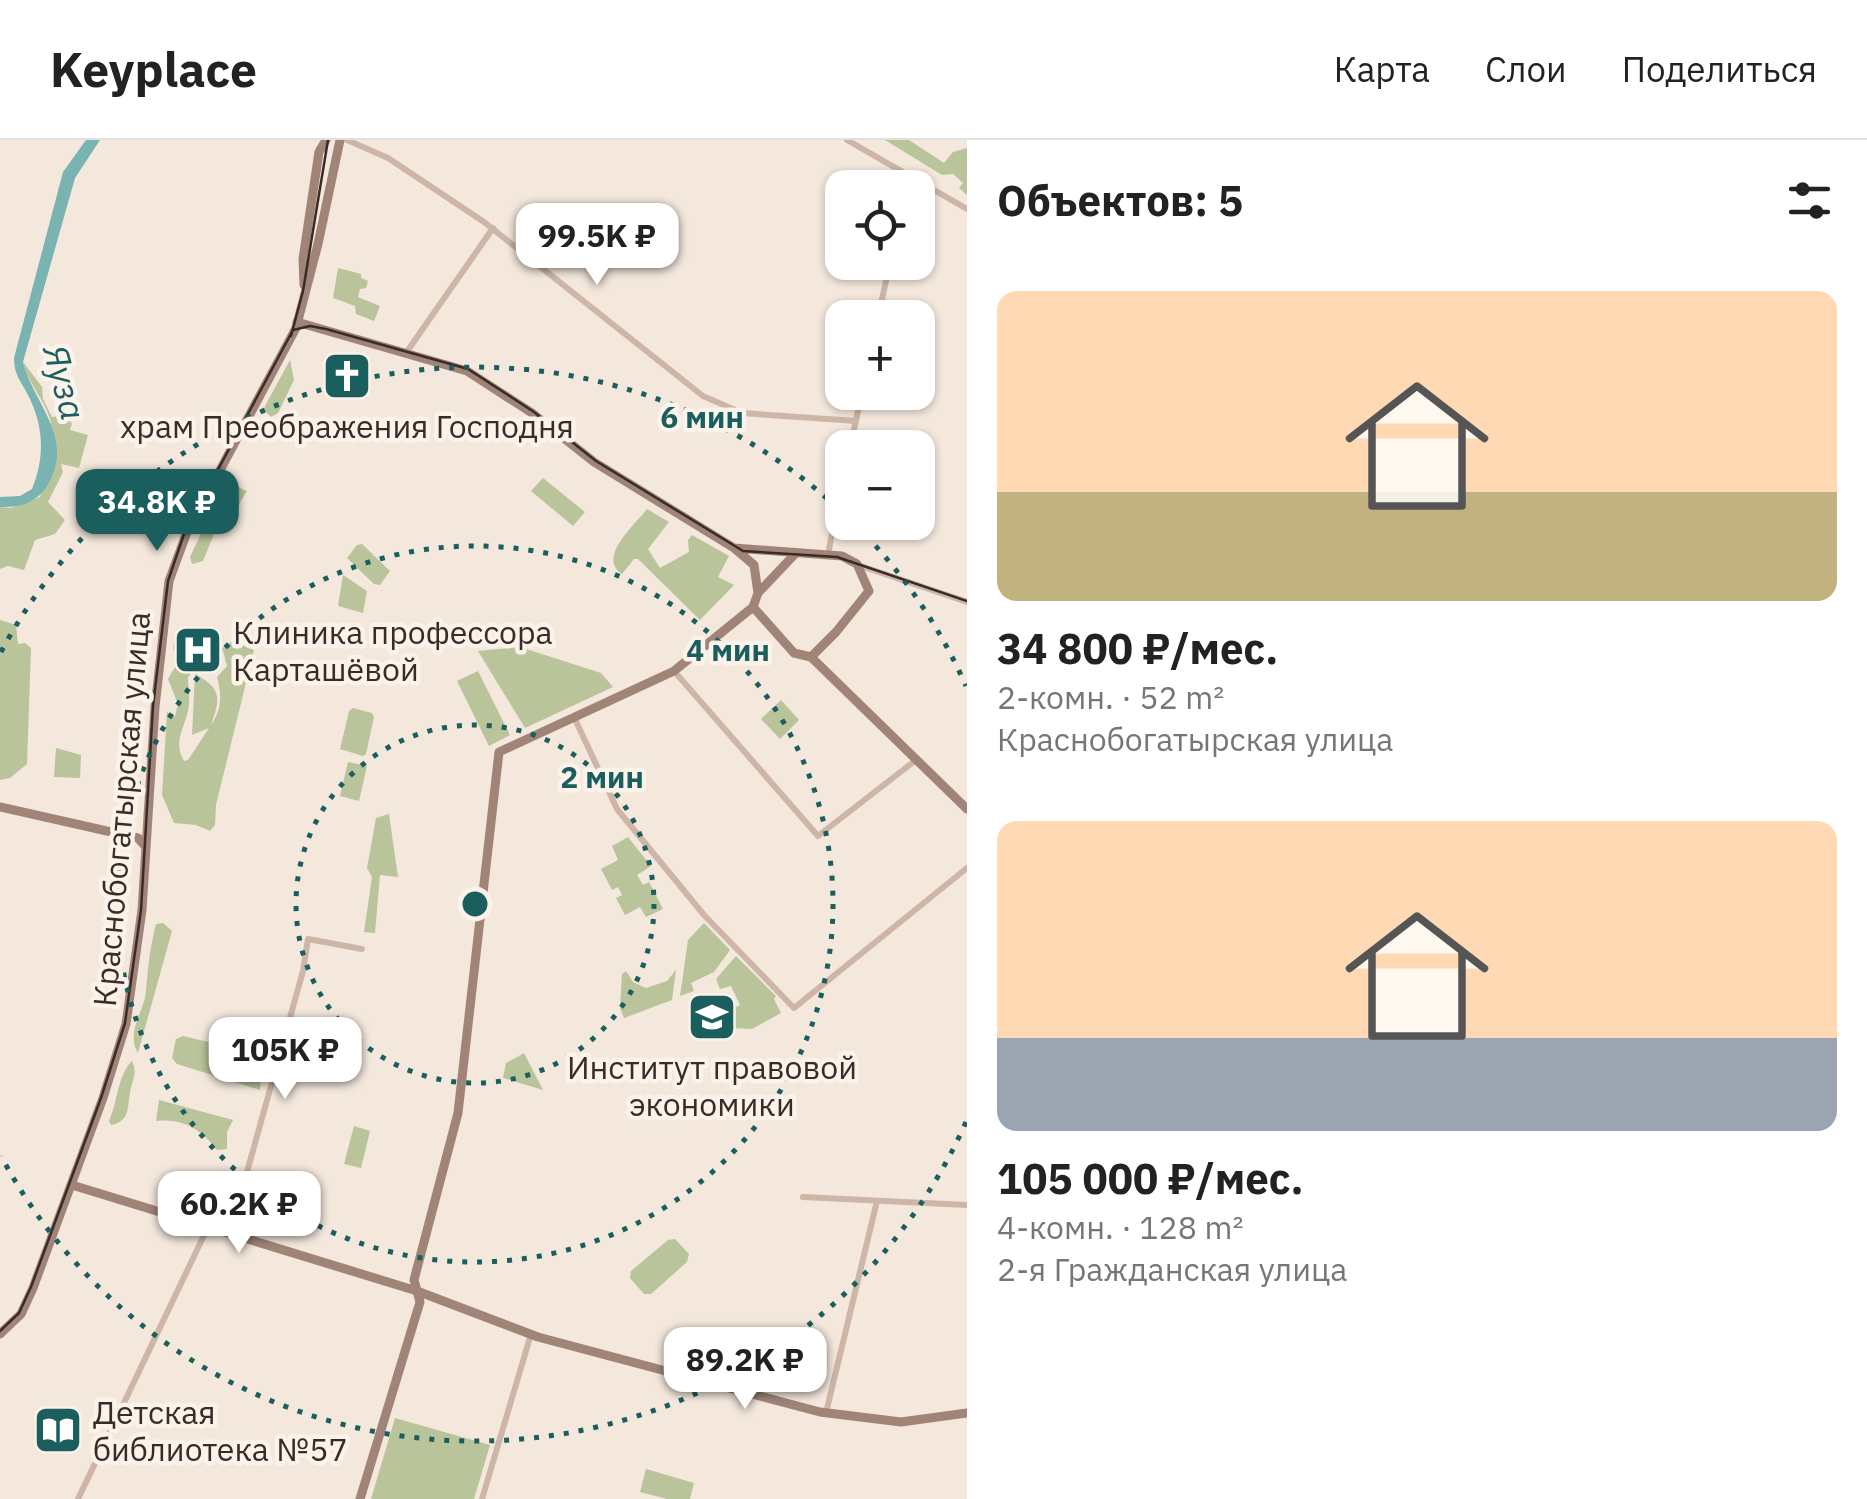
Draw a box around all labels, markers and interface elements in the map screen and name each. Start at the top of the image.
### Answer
text: Keyplace [50,38,257,100]
text: Карта [1334,46,1430,92]
text: Слои [1485,46,1567,92]
text: Поделиться [1622,46,1817,92]
map controls [825,170,935,540]
button: locate [825,170,935,280]
text: Объектов: 5 [997,173,1243,228]
icon: filters [1782,173,1837,228]
pin: 99.5K ₽ [505,203,689,288]
text: 99.5K ₽ [538,214,656,256]
button: + [825,300,935,410]
water label: Яуза [33,338,97,425]
church icon: храм Преображения Господня [321,350,373,402]
icon: home [1327,356,1507,536]
text: 6 мин [660,397,744,436]
place label: храм Преображения Господня [120,405,574,447]
button: − [825,430,935,540]
pin: 34.8K ₽ [65,469,249,554]
text: 34.8K ₽ [98,480,216,522]
street label: Краснобогатырская улица [83,610,159,1008]
place label: Клиника профессора Карташёвой [233,611,553,690]
text: 34 800 ₽/мес. [997,621,1278,676]
hospital icon: Клиника профессора Карташёвой [172,624,224,676]
text: 4 мин [686,630,770,669]
text: 2-комн. · 52 m² [997,676,1224,718]
text: Краснобогатырская улица [997,718,1393,760]
text: 2 мин [560,757,644,796]
centre of rings [457,886,493,922]
icon: home [1327,886,1507,1066]
school or university icon: Институт правовой экономики [686,991,738,1043]
pin: 105K ₽ [204,1017,366,1102]
text: 105K ₽ [231,1028,339,1070]
place label: Институт правовой экономики [567,1046,857,1125]
text: 105 000 ₽/мес. [997,1151,1304,1206]
pin: 60.2K ₽ [147,1171,331,1256]
text: 60.2K ₽ [180,1182,298,1224]
text: 4-комн. · 128 m² [997,1206,1243,1248]
text: 2-я Гражданская улица [997,1248,1347,1290]
pin: 89.2K ₽ [653,1327,837,1412]
text: 89.2K ₽ [686,1338,804,1380]
place label: Детская библиотека №57 [93,1391,348,1470]
library icon: Детская библиотека №57 [32,1404,84,1456]

